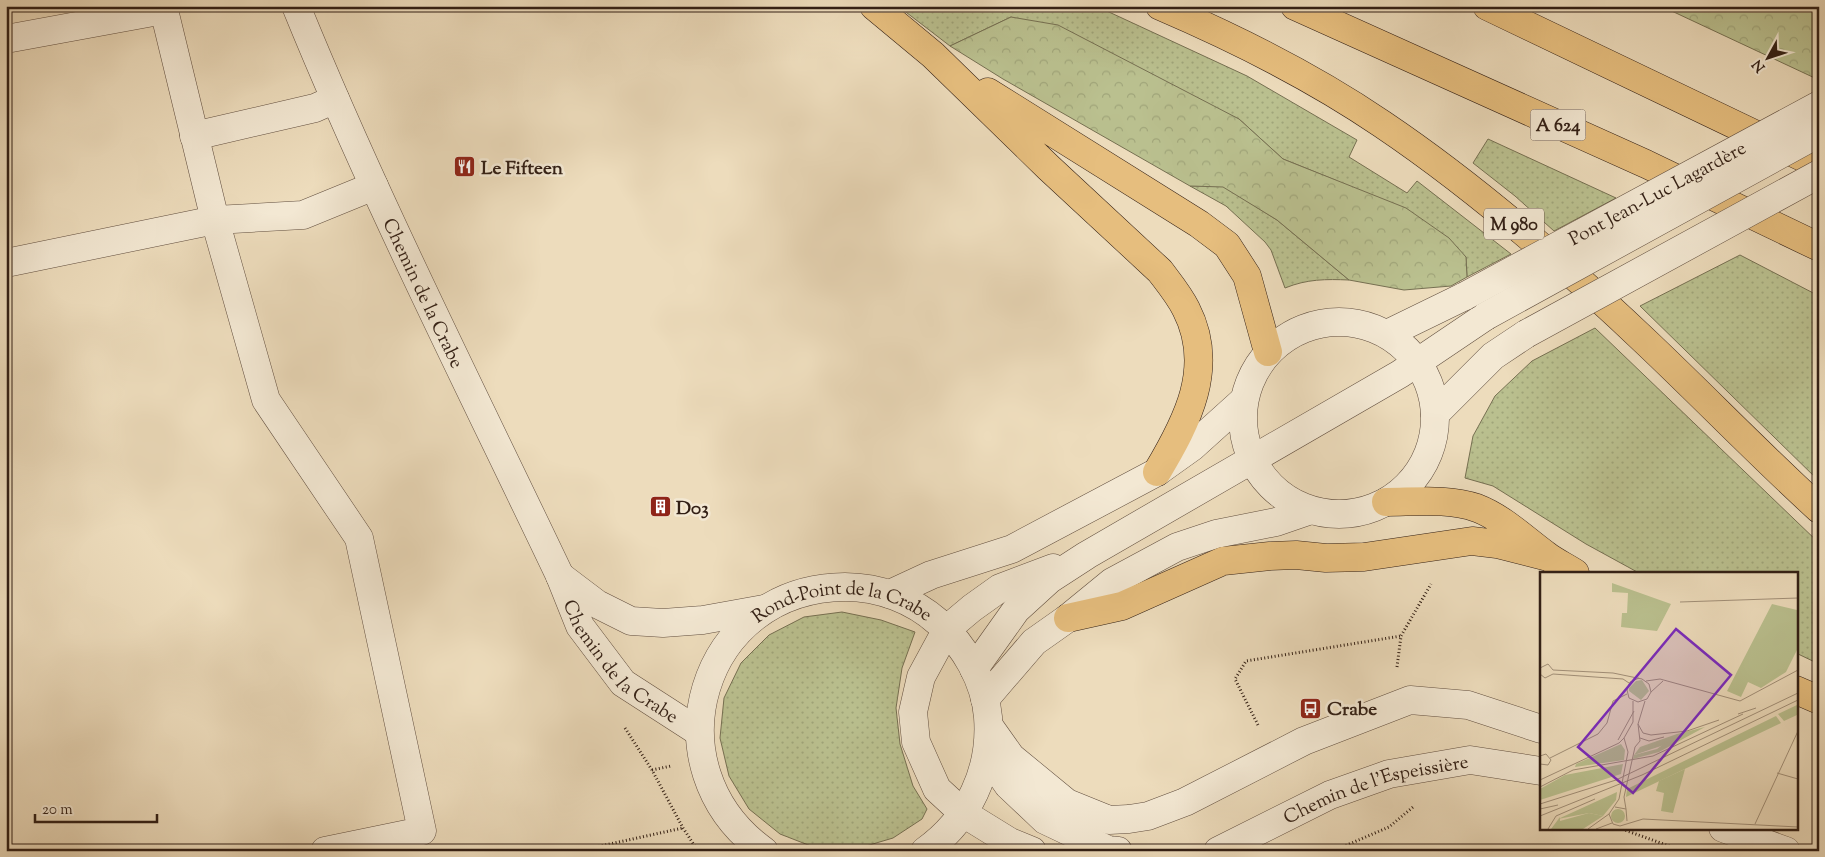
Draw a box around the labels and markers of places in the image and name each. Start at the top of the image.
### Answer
restaurant icon: Le Fifteen [453,155,477,179]
place label: Le Fifteen [481,156,564,183]
building icon: D03 [648,495,672,519]
place label: D03 [676,496,709,523]
bus stop icon: Crabe [1299,696,1323,720]
place label: Crabe [1327,697,1377,724]

